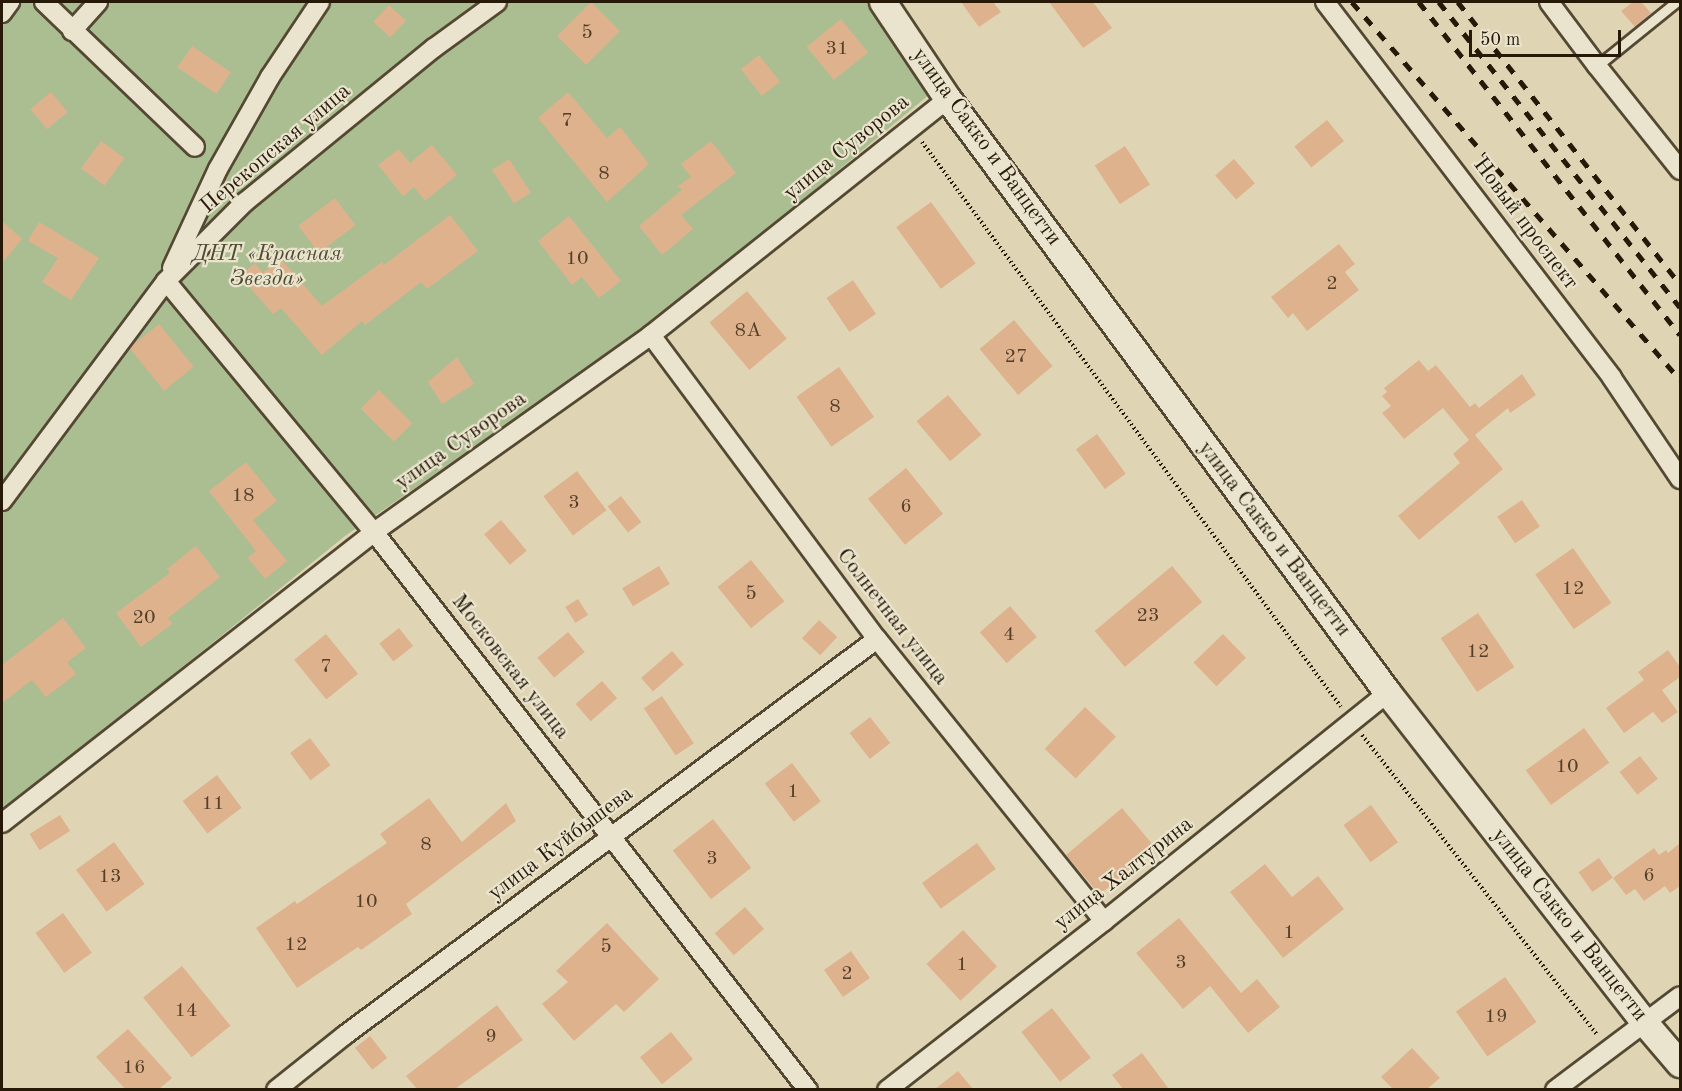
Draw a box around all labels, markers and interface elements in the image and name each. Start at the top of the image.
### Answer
scale bar [1472,18,1624,56]
house number: 5 [581,21,593,45]
text: 50 m [1480,31,1520,49]
house number: 31 [825,37,849,61]
street label: улица Сакко и Ванцетти [905,43,1067,251]
street label: Перекопская улица [195,78,357,220]
street label: улица Суворова [779,89,915,207]
house number: 7 [561,109,573,133]
street label: Новый проспект [1467,153,1583,295]
house number: 8 [598,162,610,186]
park label: ДНТ «Красная Звезда» [192,241,342,292]
house number: 10 [565,247,589,271]
house number: 2 [1326,272,1338,296]
house number: 8А [735,319,761,343]
house number: 27 [1004,345,1028,369]
street label: улица Суворова [390,386,532,496]
house number: 8 [829,395,841,419]
street label: улица Сакко и Ванцетти [1192,436,1356,642]
house number: 18 [231,484,255,508]
house number: 3 [568,491,580,515]
house number: 6 [900,495,912,519]
street label: Солнечная улица [830,543,954,691]
house number: 12 [1561,577,1585,601]
house number: 5 [745,582,757,606]
street label: Московская улица [445,589,575,745]
house number: 23 [1136,604,1160,628]
house number: 20 [132,606,156,630]
house number: 4 [1003,623,1015,647]
house number: 12 [1466,640,1490,664]
house number: 7 [320,655,332,679]
house number: 10 [1555,755,1579,779]
house number: 1 [787,780,799,804]
street label: улица Куйбышева [483,781,639,907]
house number: 11 [201,792,225,816]
street label: улица Халтурина [1049,812,1199,936]
street label: улица Сакко и Ванцетти [1485,823,1653,1027]
house number: 8 [420,833,432,857]
house number: 3 [706,847,718,871]
house number: 6 [1643,864,1655,888]
house number: 13 [98,865,122,889]
house number: 10 [354,890,378,914]
house number: 1 [1283,921,1295,945]
house number: 12 [284,933,308,957]
house number: 5 [600,935,612,959]
house number: 3 [1175,951,1187,975]
house number: 1 [956,953,968,977]
house number: 2 [841,962,853,986]
house number: 14 [174,999,198,1023]
house number: 19 [1484,1005,1508,1029]
house number: 9 [485,1025,497,1049]
house number: 16 [122,1056,146,1080]

